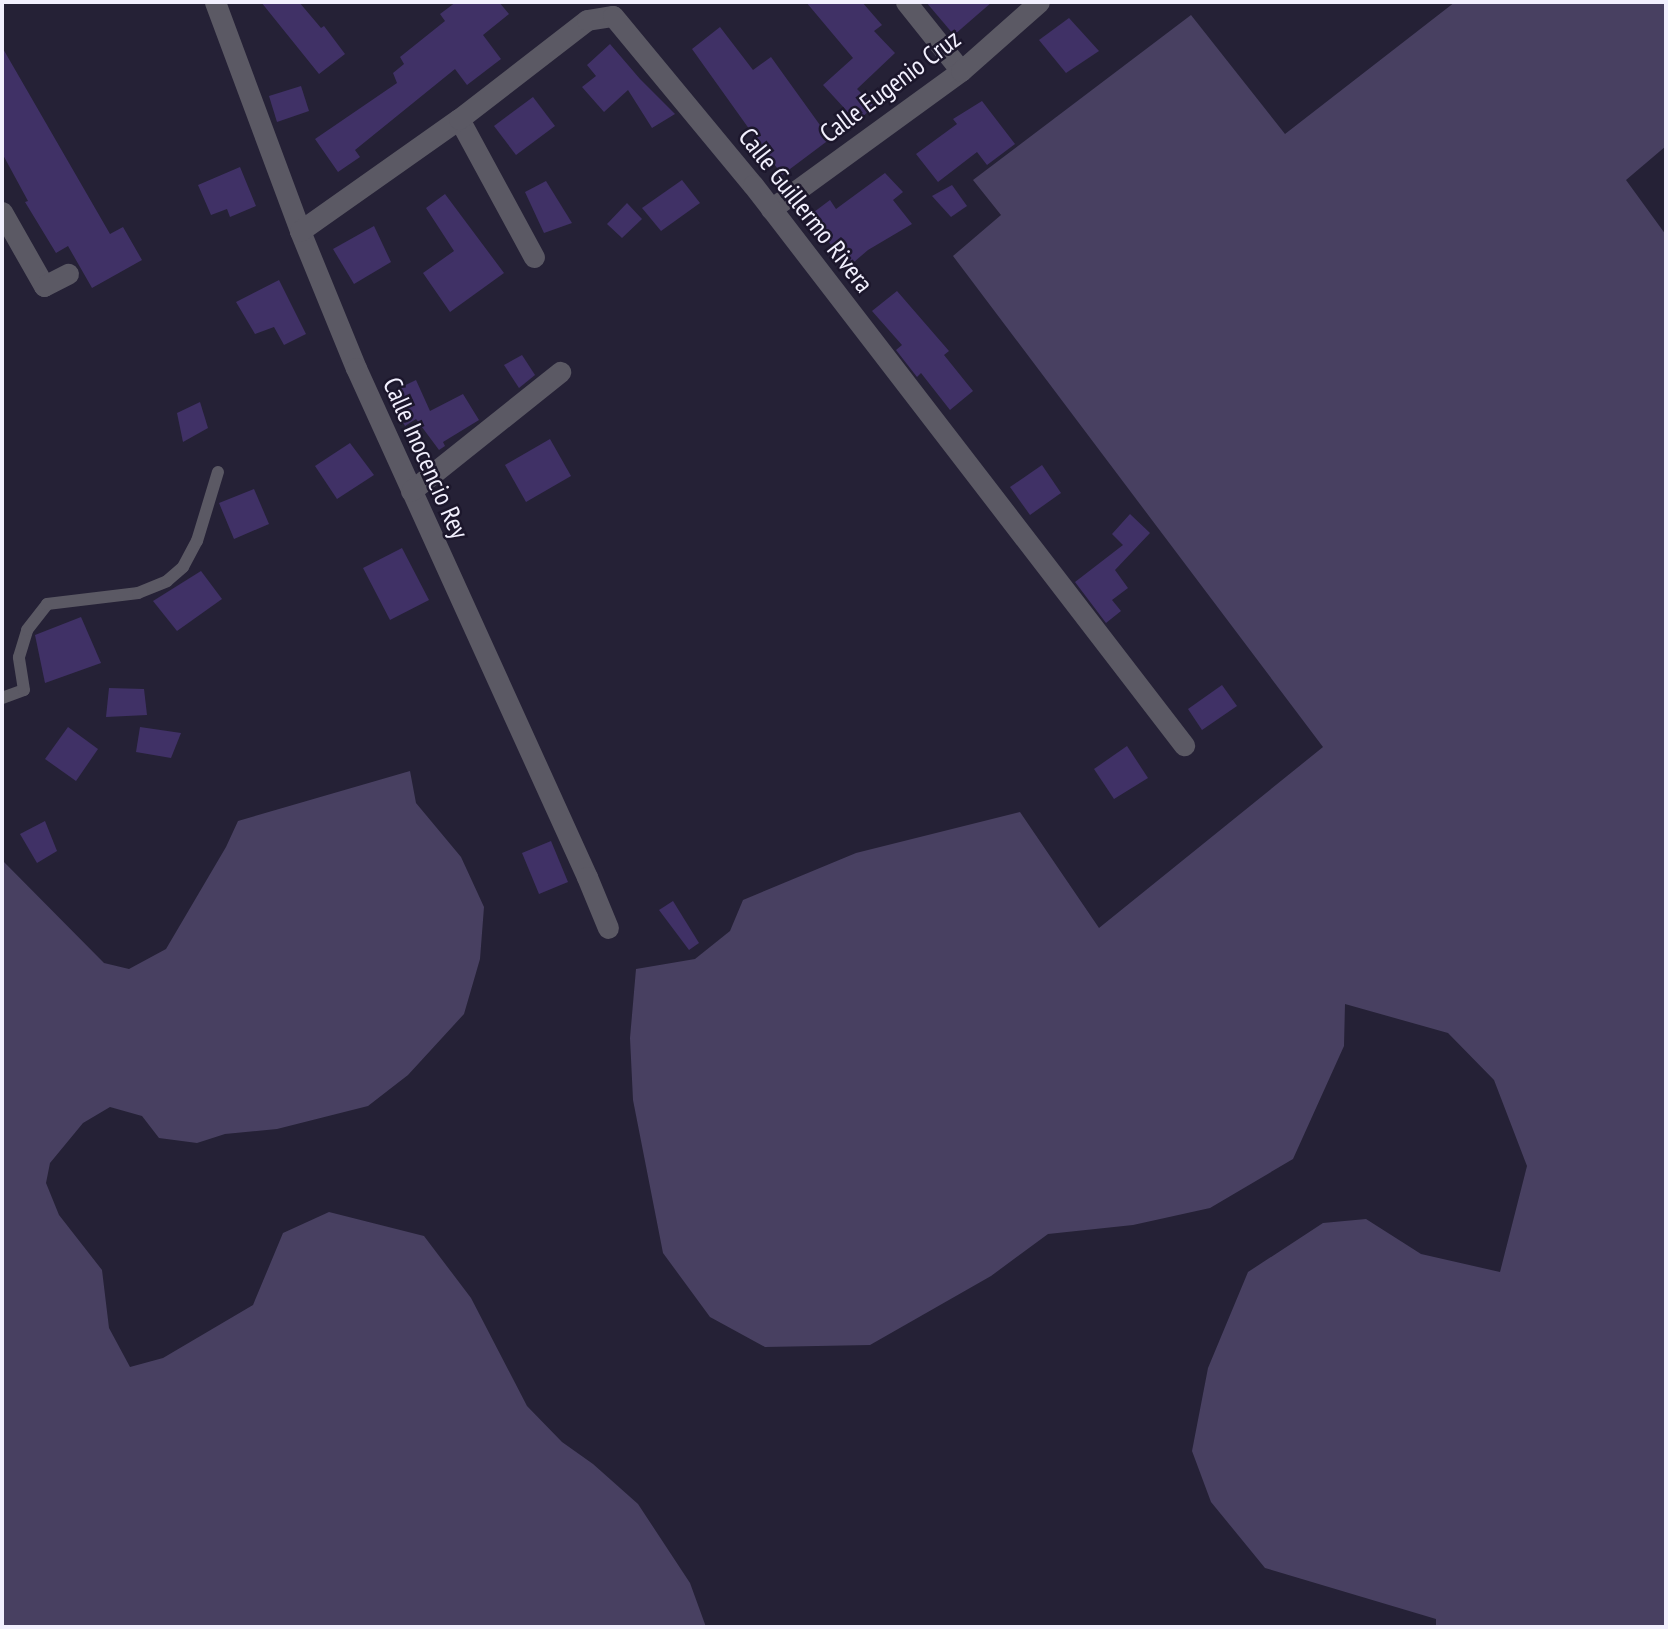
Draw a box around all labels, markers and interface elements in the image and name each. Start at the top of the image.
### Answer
street label: Calle Eugenio Cruz [814,23,966,149]
street label: Calle Guillermo Rivera [732,122,880,298]
street label: Calle Inocencio Rey [377,373,475,543]

